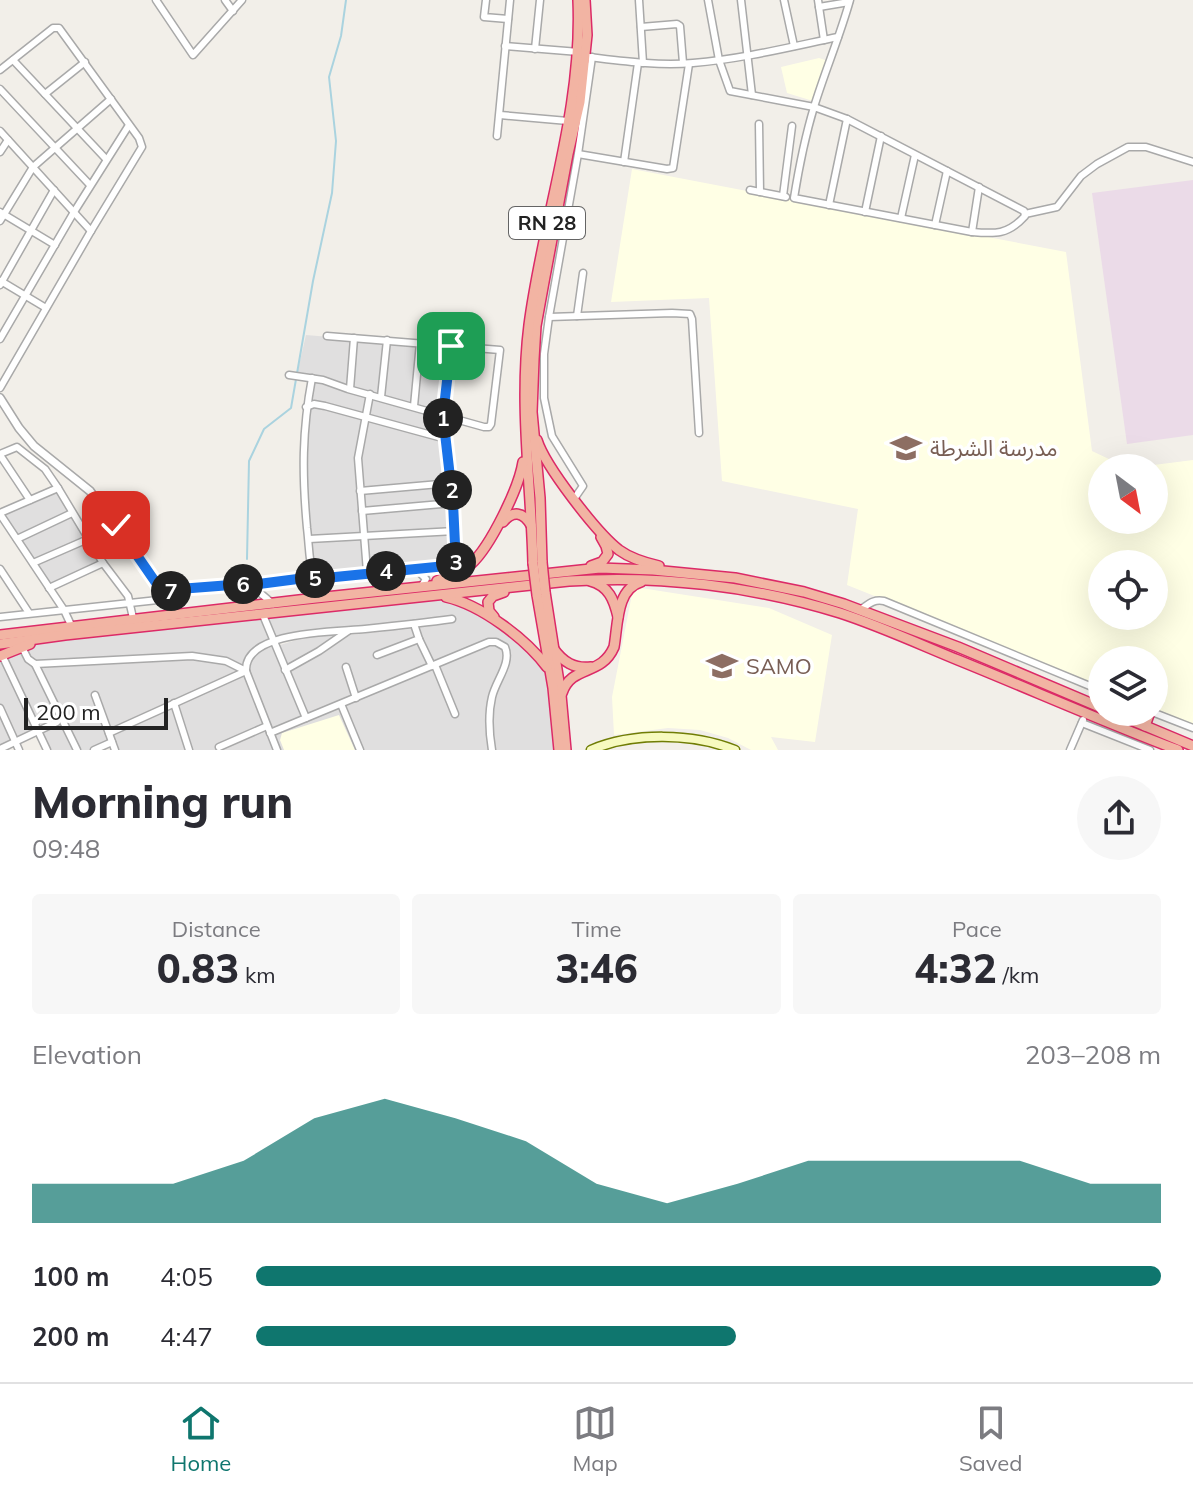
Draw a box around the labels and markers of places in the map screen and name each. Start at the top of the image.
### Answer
pin [417,312,485,380]
pin: 1 [423,398,463,438]
school or university icon: مدرسة الشرطة [889,431,923,465]
place label: مدرسة الشرطة [930,434,1058,462]
pin: 2 [432,470,472,510]
pin [82,491,150,559]
pin: 3 [436,542,476,582]
pin: 4 [366,551,406,591]
pin: 5 [295,558,335,598]
pin: 6 [223,564,263,604]
pin: 7 [151,571,191,611]
school or university icon: SAMO [705,649,739,683]
place label: SAMO [746,652,812,680]

